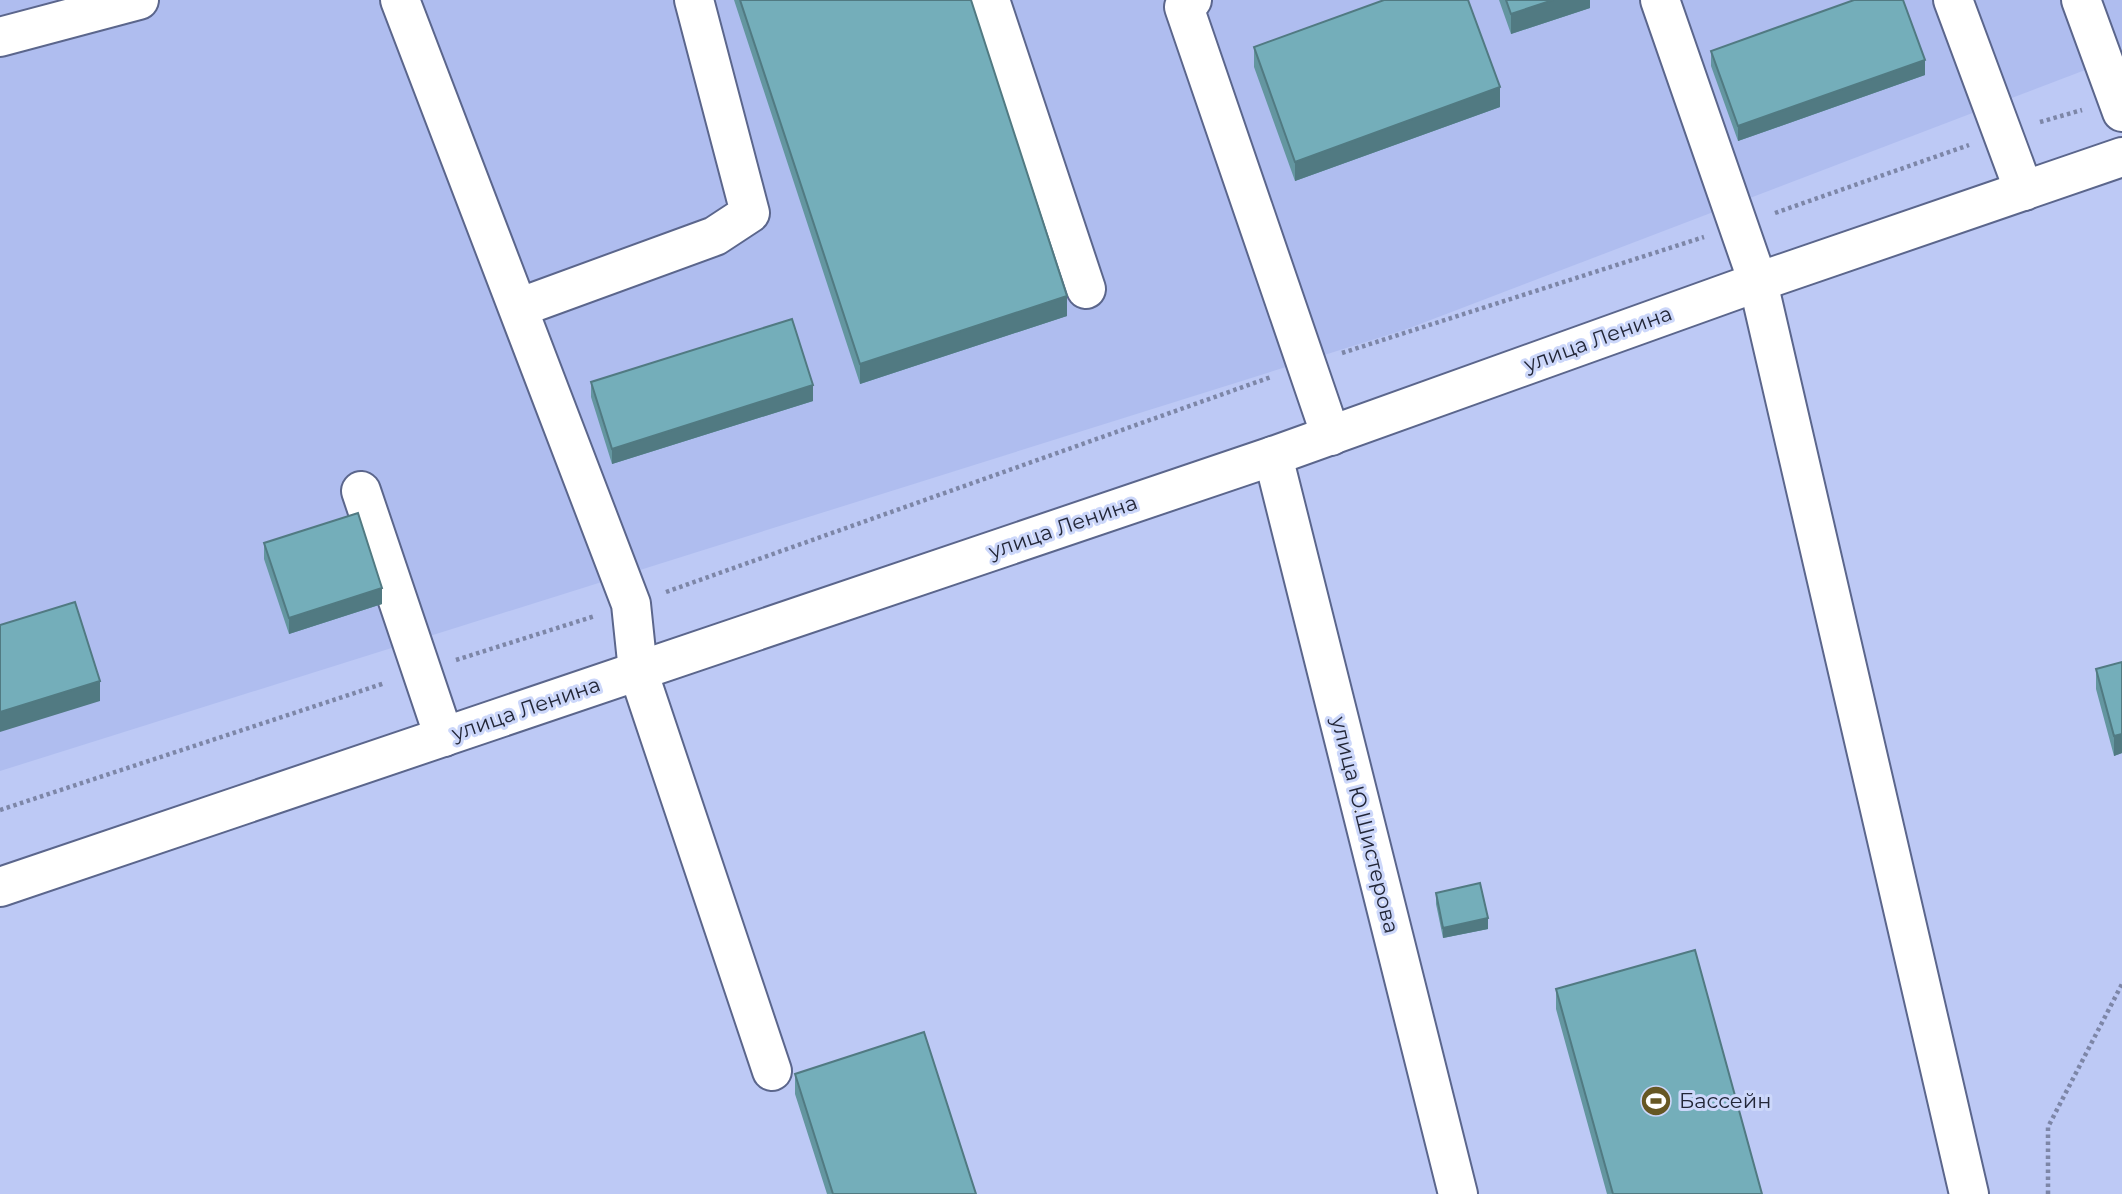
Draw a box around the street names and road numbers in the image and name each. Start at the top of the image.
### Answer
street label: улица Ленина [1520,300,1675,377]
street label: улица Ленина [984,489,1140,564]
street label: улица Ленина [447,671,603,746]
street label: улица Ю.Шистерова [1326,713,1404,936]

